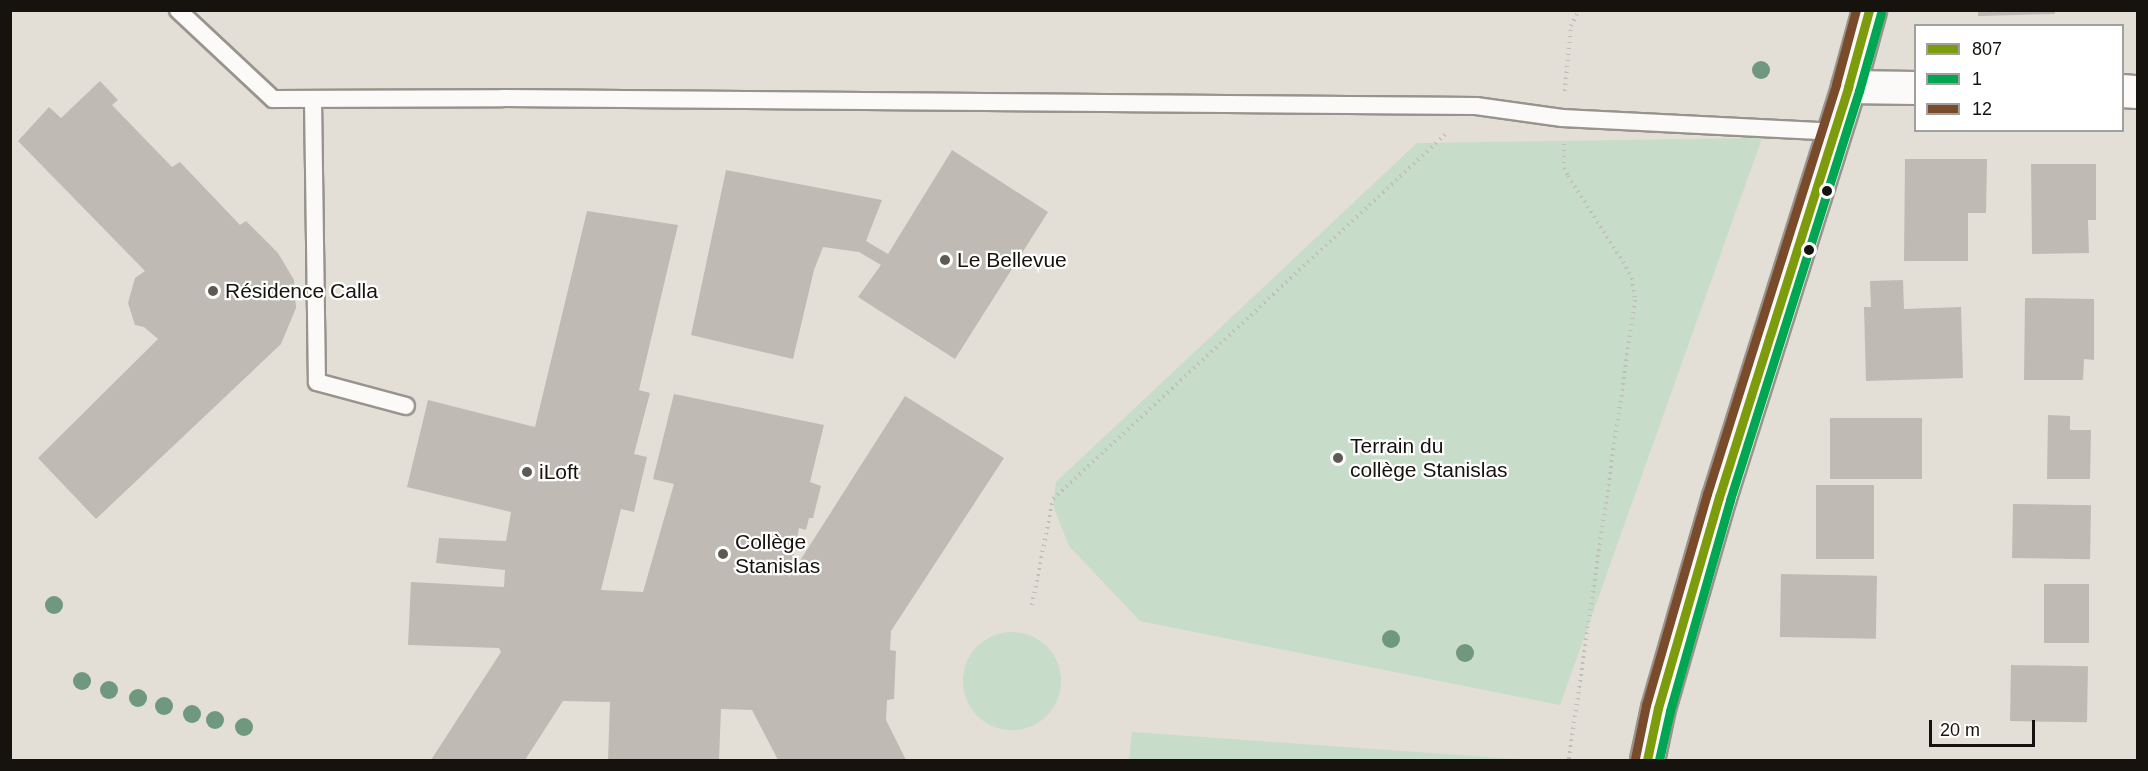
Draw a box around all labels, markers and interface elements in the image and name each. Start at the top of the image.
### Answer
legend [1914,24,2124,132]
text: 807 [1972,39,2002,59]
text: 1 [1972,69,1982,89]
text: 12 [1972,99,1992,119]
unlabelled marker [1821,185,1833,197]
unlabelled marker [1803,244,1815,256]
place label: Le Bellevue [957,247,1067,273]
marker: Le Bellevue [938,253,952,267]
place label: Résidence Calla [225,278,378,304]
marker: Résidence Calla [206,284,220,298]
place label: Terrain du collège Stanislas [1350,433,1508,483]
marker: Terrain du collège Stanislas [1331,451,1345,465]
place label: iLoft [539,459,579,485]
marker: iLoft [520,465,534,479]
place label: Collège Stanislas [735,529,820,579]
marker: Collège Stanislas [716,547,730,561]
scale bar [1932,708,2038,746]
text: 20 m [1940,720,1980,740]

